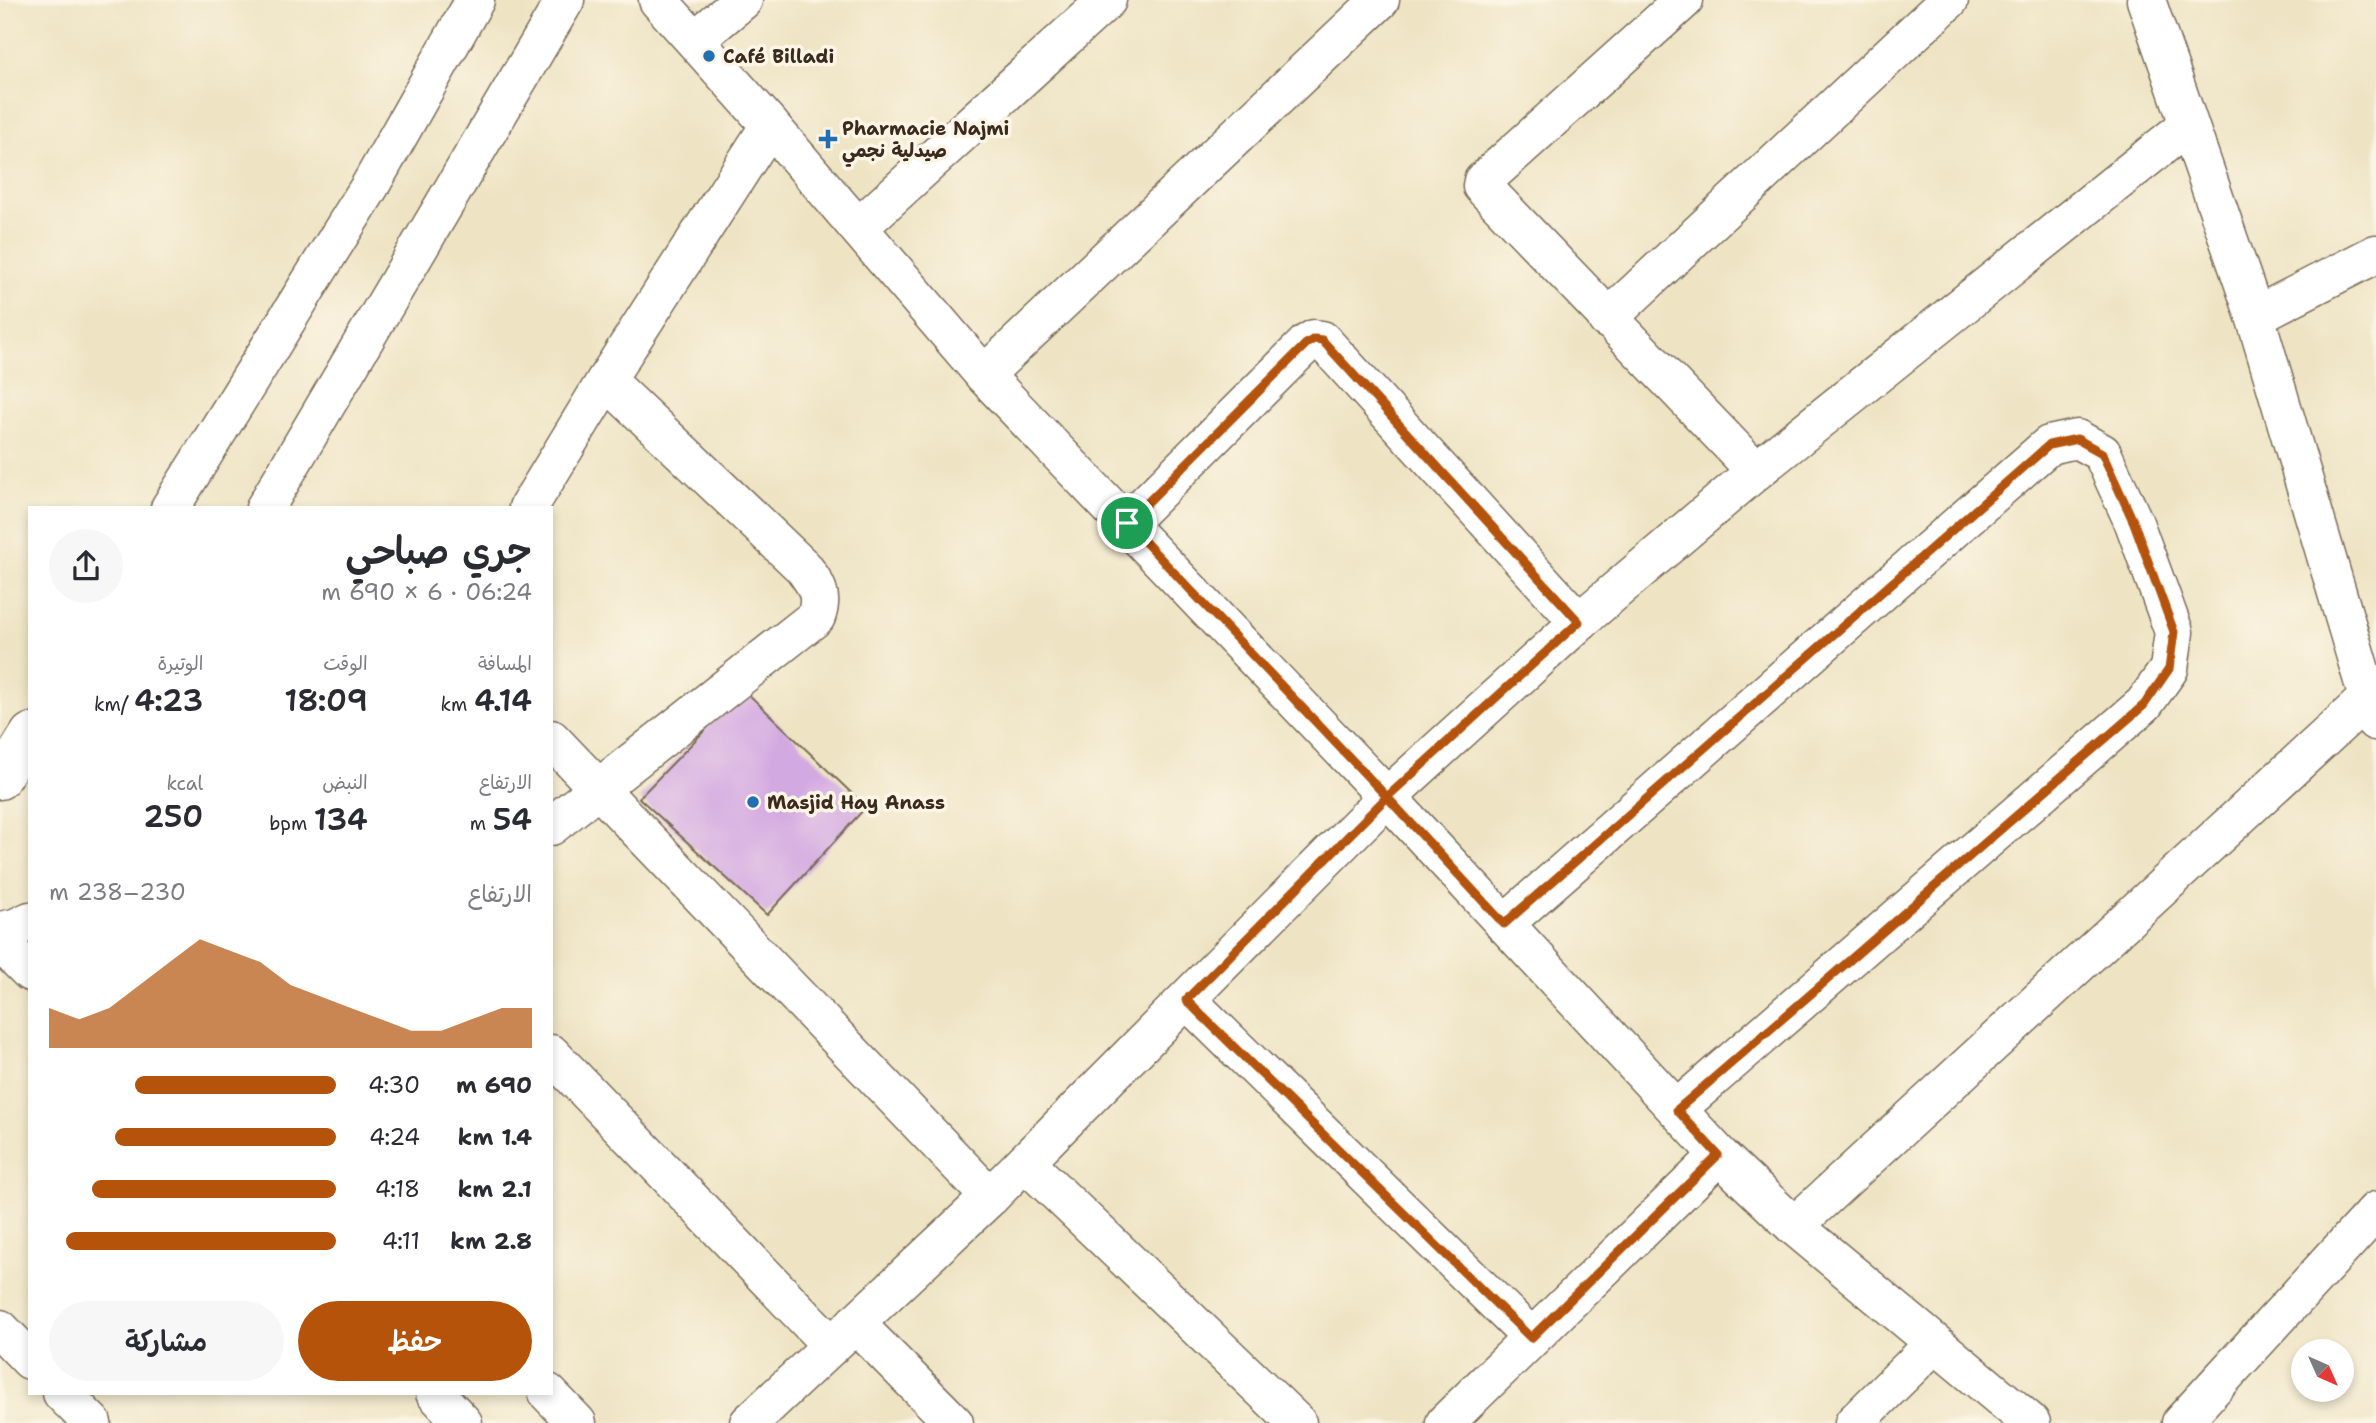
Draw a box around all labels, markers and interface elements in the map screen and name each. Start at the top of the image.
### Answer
place label: Café Billadi [723,44,834,69]
marker: Café Billadi [701,48,717,64]
place label: Pharmacie Najmi صيدلية نجمي [842,116,1009,167]
marker: Pharmacie Najmi صيدلية نجمي [820,131,836,147]
pin [1097,493,1157,553]
icon: arrive [1108,504,1146,542]
text: جري صباحي [345,525,532,576]
button: share [49,529,123,603]
text: 06:24 · 6 × 690 m [321,577,532,607]
text: الوتيرة [157,651,203,676]
text: الوقت [323,651,368,676]
text: المسافة [478,651,532,676]
text: 4:23 [134,680,203,721]
text: 18:09 [284,680,368,721]
text: 4.14 [474,680,532,721]
text: /km [94,692,134,717]
text: km [441,692,474,717]
text: النبض [322,770,368,795]
text: الارتفاع [479,770,532,795]
text: kcal [166,771,203,796]
place label: Masjid Hay Anass [767,790,945,815]
marker: Masjid Hay Anass [745,794,761,810]
text: 250 [143,796,203,837]
text: 134 [314,799,368,840]
text: 54 [493,799,532,840]
text: bpm [269,811,314,836]
text: m [470,811,493,836]
text: 230–238 m [49,877,186,907]
text: الارتفاع [468,879,532,909]
text: 4:30 [368,1070,420,1100]
text: 690 m [456,1070,532,1100]
text: 4:24 [369,1122,420,1152]
text: 1.4 km [458,1122,532,1152]
text: 4:18 [375,1174,420,1204]
text: 2.1 km [458,1174,532,1204]
text: 4:11 [382,1226,420,1256]
text: 2.8 km [450,1226,532,1256]
button: مشاركة [49,1301,284,1381]
button: حفظ [298,1301,532,1381]
north arrow [2291,1339,2354,1402]
map controls [2291,1339,2354,1402]

